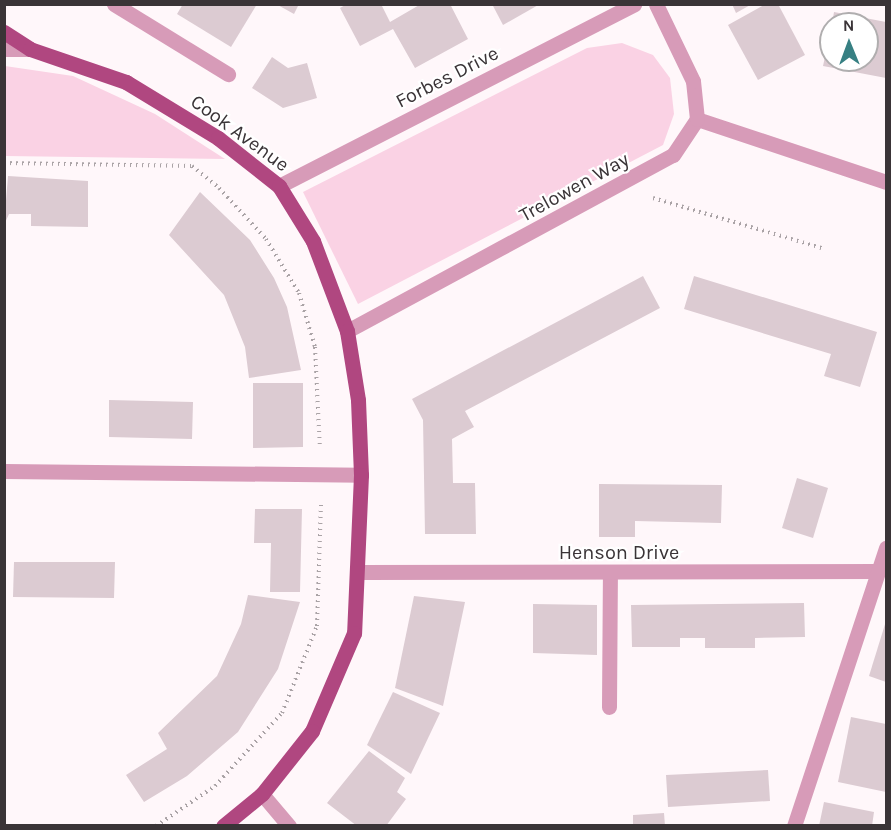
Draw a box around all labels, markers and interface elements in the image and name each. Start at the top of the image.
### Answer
north arrow [819,12,879,72]
text: N [843,16,855,35]
street label: Forbes Drive [392,41,502,113]
street label: Cook Avenue [186,89,294,177]
street label: Trelowen Way [515,147,633,227]
street label: Henson Drive [559,540,679,564]

